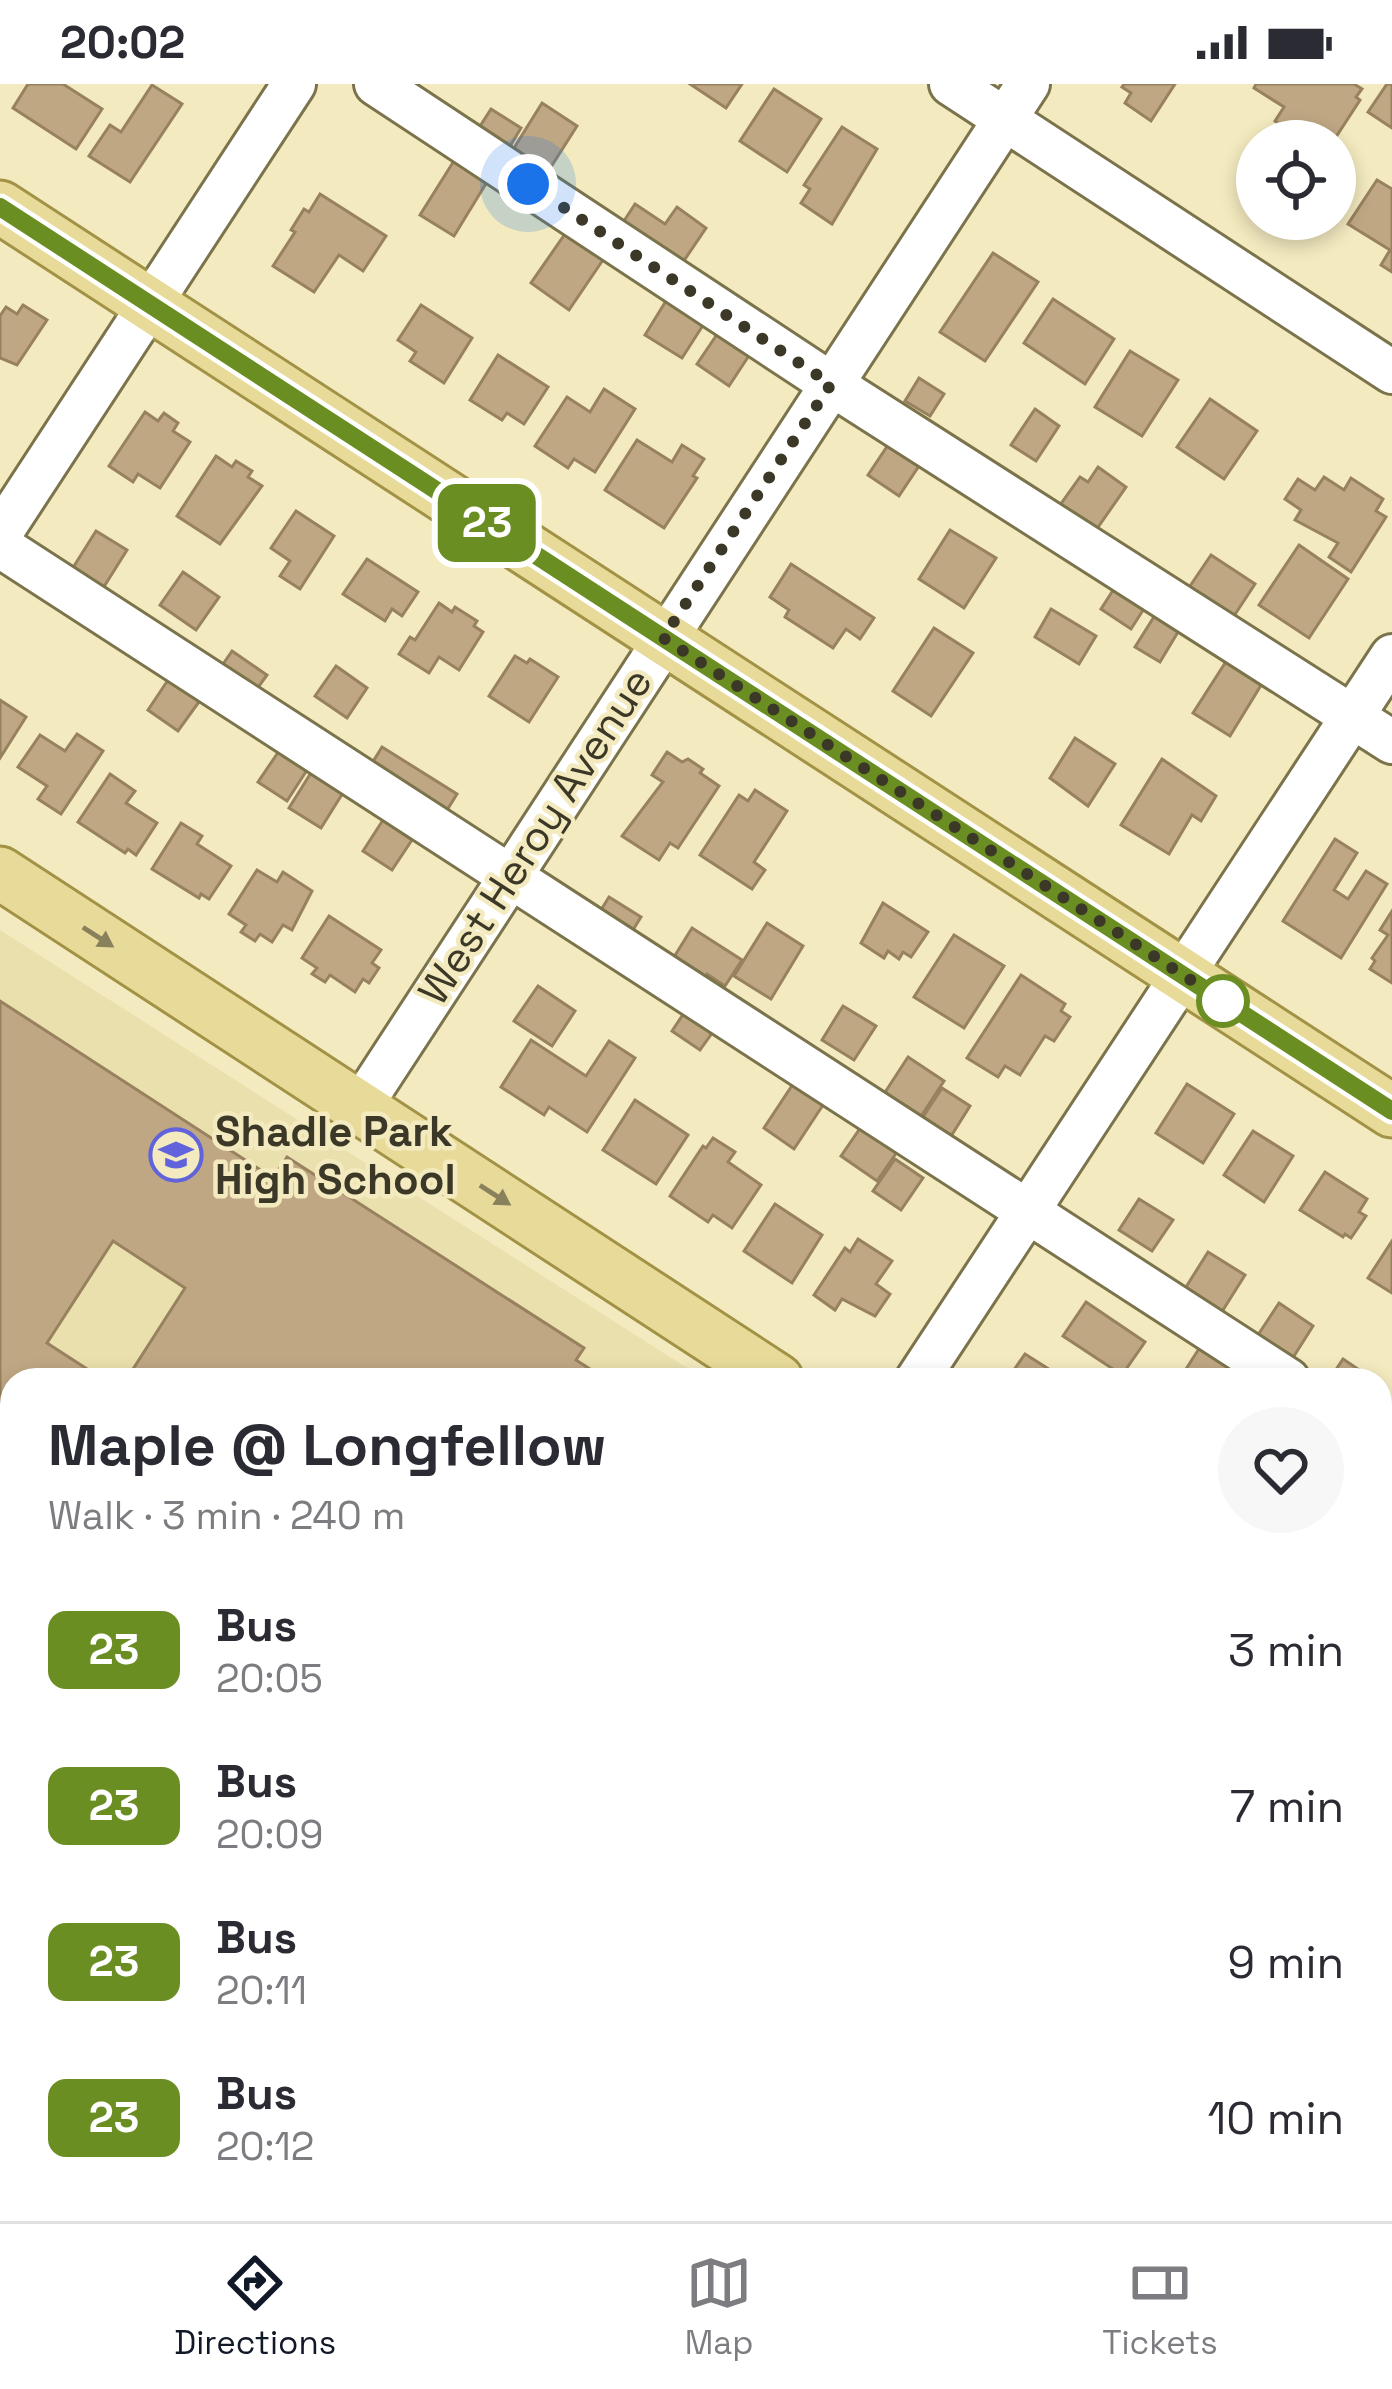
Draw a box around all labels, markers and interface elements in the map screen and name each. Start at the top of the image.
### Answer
text: 20:02 [60,14,185,71]
map controls [1236,120,1356,240]
button: locate [1236,120,1356,240]
your location [498,154,558,214]
line badge: 23 [433,484,541,562]
text: 23 [462,496,512,549]
street label: West Heroy Avenue [406,658,664,1014]
one-way arrow [82,925,115,947]
unlabelled marker [1198,976,1248,1026]
place label: Shadle Park High School [215,1105,456,1206]
school or university icon: Shadle Park High School [148,1127,204,1183]
one-way arrow [479,1184,512,1206]
button: heart [1218,1407,1344,1533]
text: Maple @ Longfellow [48,1409,606,1482]
text: Walk · 3 min · 240 m [48,1491,405,1540]
text: Bus [216,1597,297,1654]
text: 3 min [1228,1622,1344,1679]
text: 23 [89,1623,139,1676]
text: 20:05 [216,1654,323,1703]
text: Bus [216,1753,297,1810]
text: 7 min [1230,1778,1344,1835]
text: 23 [89,1779,139,1832]
text: 20:09 [216,1810,323,1859]
text: Bus [216,1909,297,1966]
text: 9 min [1228,1934,1344,1991]
text: 23 [89,1935,139,1988]
text: 20:11 [216,1966,307,2015]
text: Bus [216,2065,297,2122]
text: 10 min [1207,2090,1344,2147]
text: 23 [89,2091,139,2144]
text: 20:12 [216,2122,314,2171]
tab: Directions [174,2250,336,2364]
tab: Map [685,2250,754,2364]
tab: Tickets [1102,2250,1218,2364]

